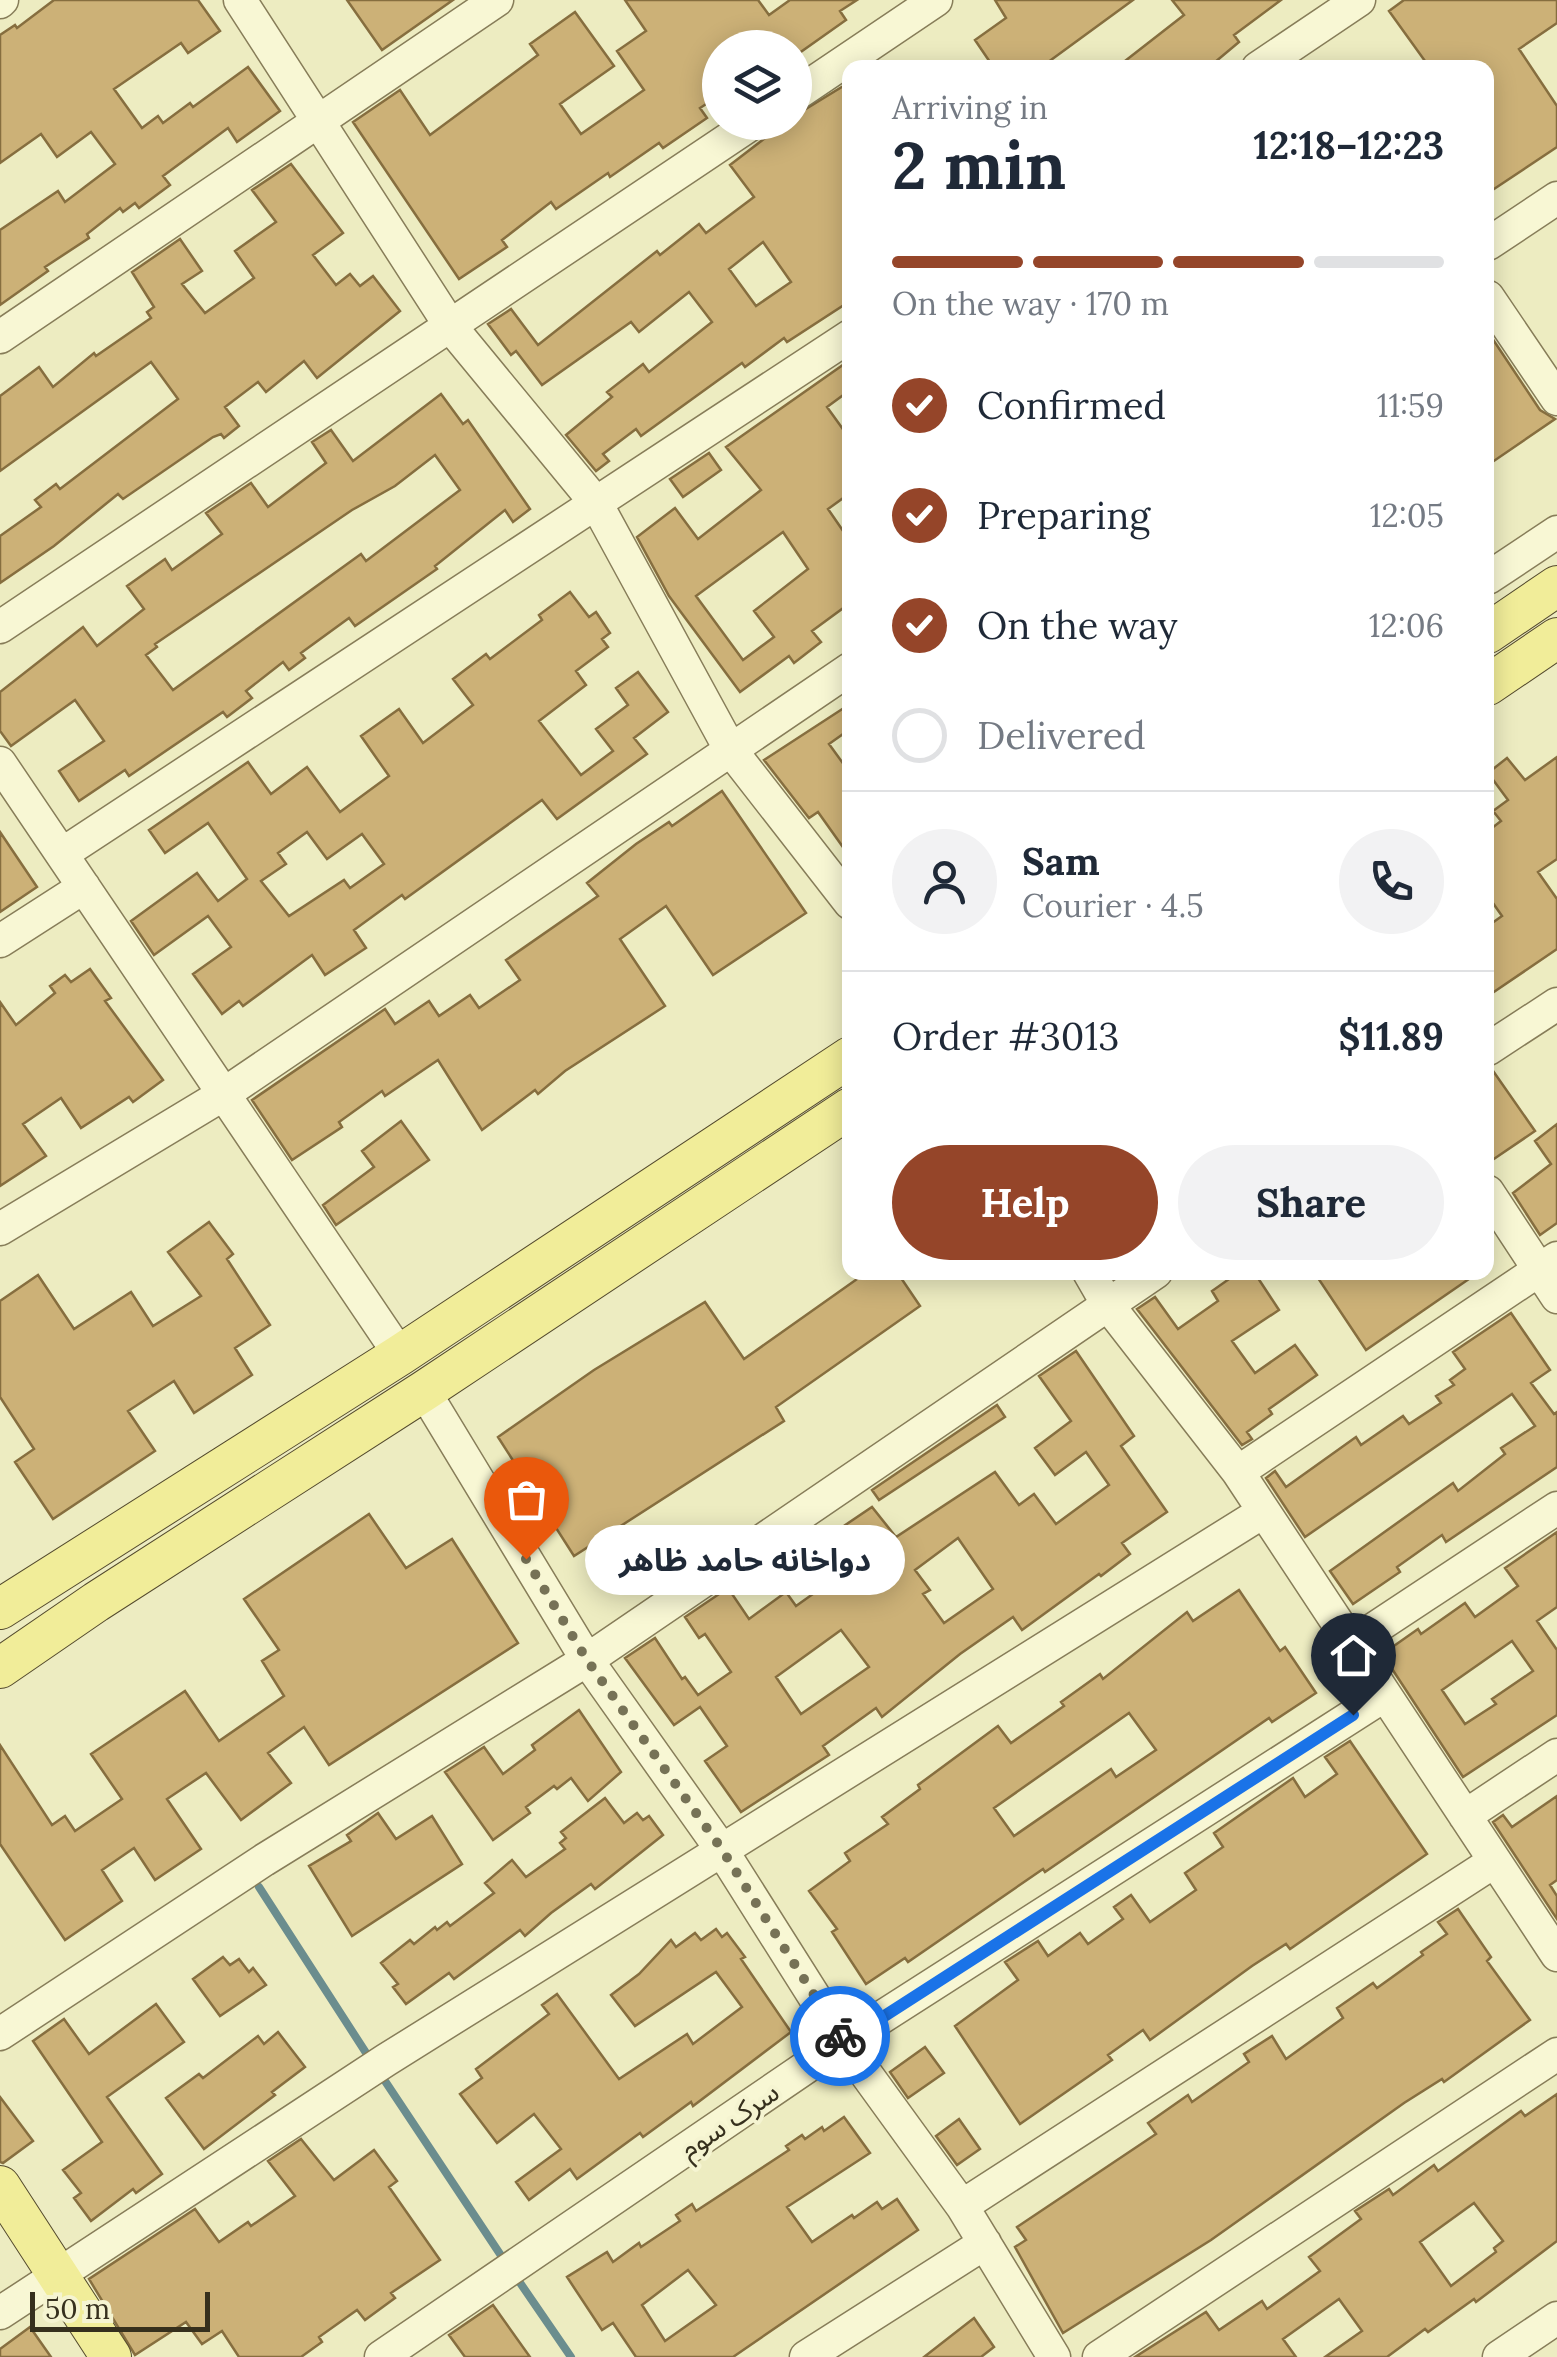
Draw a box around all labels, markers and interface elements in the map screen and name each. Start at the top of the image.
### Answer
map controls [702,30,812,140]
button: layers [702,30,812,140]
text: Arriving in [892,87,1048,128]
text: 12:18–12:23 [1254,121,1444,169]
text: 2 min [892,124,1066,207]
text: On the way · 170 m [892,283,1169,324]
icon: check [892,378,947,433]
text: Confirmed [977,381,1166,429]
text: 11:59 [1377,385,1444,426]
icon: check [892,488,947,543]
text: Preparing [977,491,1150,539]
text: 12:05 [1370,495,1444,536]
icon: check [892,598,947,653]
text: On the way [977,601,1178,649]
text: 12:06 [1369,605,1444,646]
text: Delivered [977,711,1146,759]
button: person [892,829,997,934]
button: phone [1339,829,1444,934]
text: Sam [1022,837,1100,885]
text: Courier · 4.5 [1022,885,1204,926]
text: Order #3013 [892,1012,1119,1060]
text: $11.89 [1338,1012,1444,1060]
button: Help [892,1145,1158,1260]
button: Share [1178,1145,1444,1260]
pin [484,1457,569,1560]
icon: bag [499,1472,554,1527]
callout: دواخانه حامد ظاهر [586,1524,906,1594]
text: دواخانه حامد ظاهر [619,1539,871,1580]
pin [1311,1613,1396,1716]
icon: home [1326,1628,1381,1683]
courier [790,1986,890,2086]
icon: bike [813,2009,868,2064]
street label: سرک سوم [672,2074,787,2169]
scale bar [30,2287,210,2332]
text: 50 m [45,2291,110,2327]

